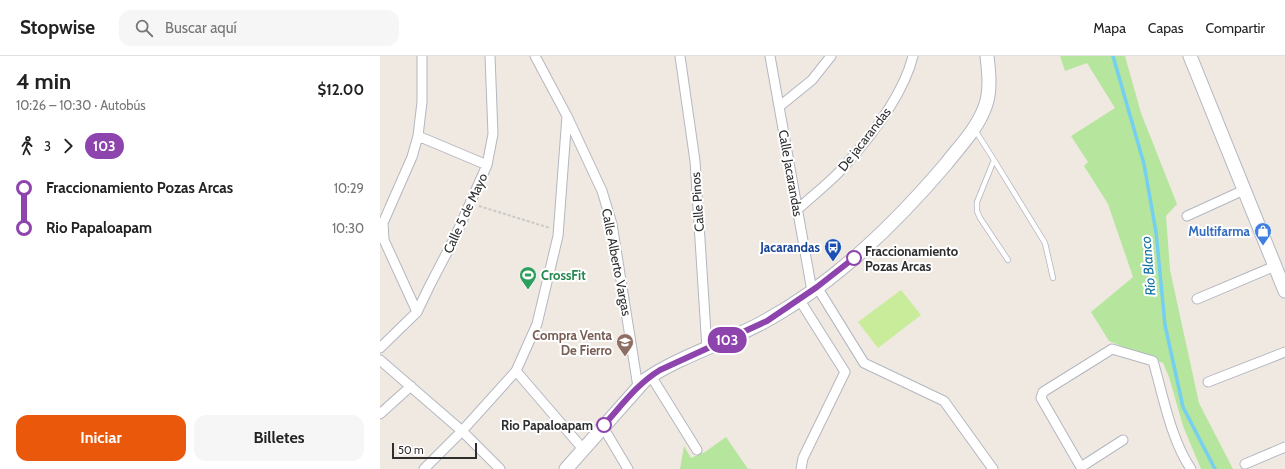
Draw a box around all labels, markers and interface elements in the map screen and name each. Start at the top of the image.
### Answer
search box [119,10,399,46]
text: Stopwise [20,16,95,39]
icon: search [133,17,155,39]
text: Buscar aquí [165,19,237,37]
text: Mapa [1093,19,1126,37]
text: Capas [1148,19,1184,37]
text: Compartir [1206,19,1265,37]
text: 4 min [16,68,71,95]
text: $12.00 [317,81,364,99]
text: 10:26 – 10:30 · Autobús [16,97,146,113]
street label: De jacarandas [834,103,895,175]
street label: Calle Jacarandas [775,128,807,218]
icon: walk [16,135,38,157]
icon: forward [57,135,79,157]
text: 103 [93,137,116,155]
text: 3 [44,138,51,154]
street label: Calle 5 de Mayo [439,170,491,256]
street label: Calle Pinos [687,171,707,232]
text: Fraccionamiento Pozas Arcas [46,179,233,197]
text: 10:29 [334,180,364,196]
street label: Calle Alberto Vargas [599,207,635,318]
text: Rio Papaloapam [46,219,152,237]
text: 10:30 [332,220,364,236]
shop icon: Multifarma [1253,221,1273,246]
place label: Multifarma [1188,223,1251,239]
water label: Río Blanco [1136,235,1160,297]
bus stop icon: Jacarandas [823,237,843,262]
place label: Jacarandas [759,239,820,255]
place label: Fraccionamiento Pozas Arcas [865,243,959,274]
marker: Fraccionamiento Pozas Arcas [846,250,862,266]
sports icon: CrossFit [518,265,538,290]
place label: CrossFit [541,267,586,283]
place label: Compra Venta De Fierro [532,327,613,358]
line badge: 103 [704,327,750,353]
text: 103 [716,331,738,349]
school or university icon: Compra Venta De Fierro [615,332,635,357]
button: Iniciar [16,415,186,461]
button: Billetes [194,415,364,461]
place label: Rio Papaloapam [501,417,593,433]
marker: Rio Papaloapam [596,417,612,433]
scale bar [392,441,477,460]
text: 50 m [398,443,424,457]

